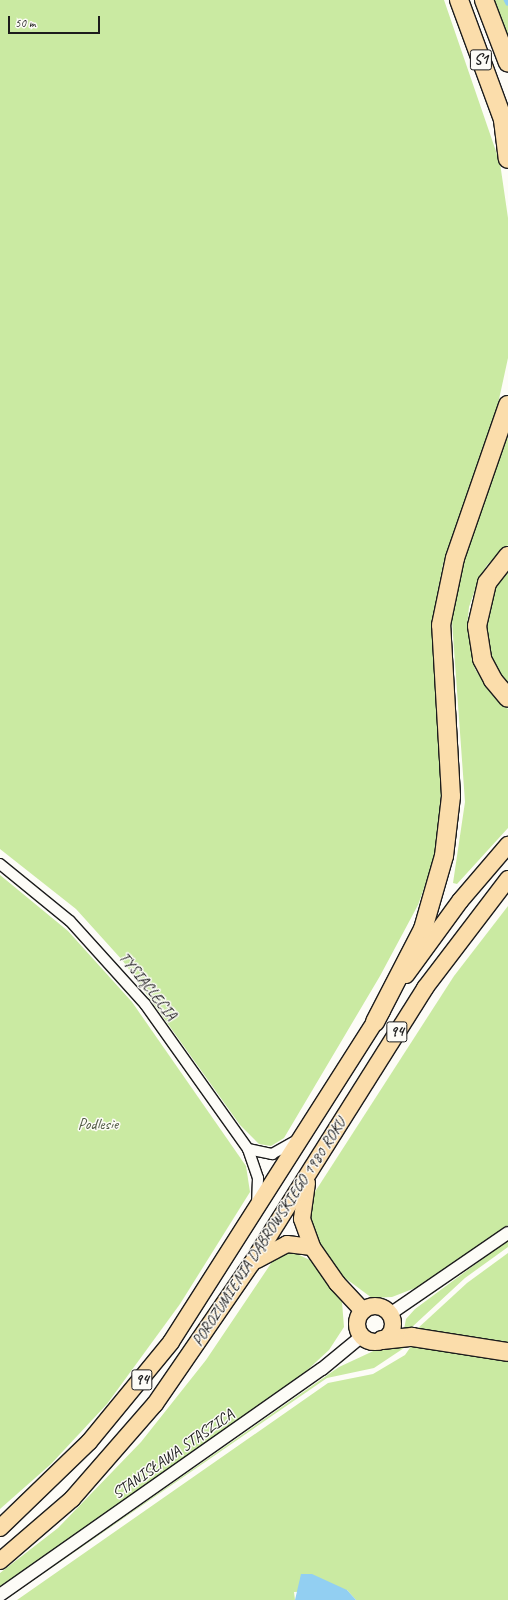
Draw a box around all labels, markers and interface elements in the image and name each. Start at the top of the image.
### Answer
scale bar [10,8,102,34]
text: 50 m [15,15,35,31]
road number: S1 [469,47,493,73]
street label: TYSIĄCLECIA [115,948,181,1024]
road number: 94 [386,1019,408,1045]
park label: Podlesie [78,1114,118,1134]
street label: POROZUMIENIA DĄBROWSKIEGO 1980 ROKU [188,1114,350,1350]
road number: 94 [131,1367,153,1393]
street label: STANISŁAWA STASZICA [109,1405,237,1503]

